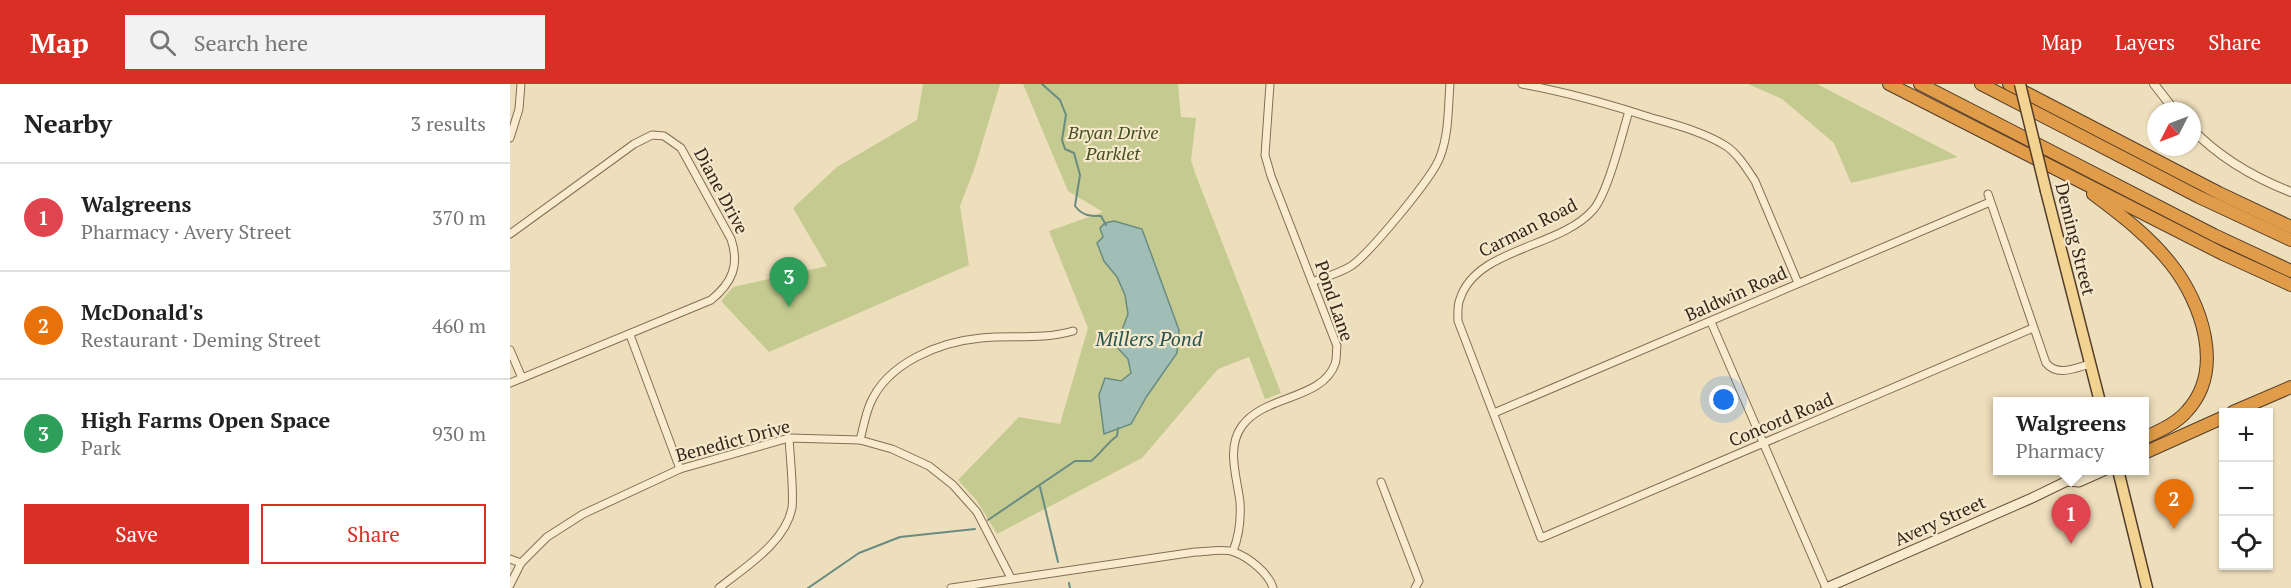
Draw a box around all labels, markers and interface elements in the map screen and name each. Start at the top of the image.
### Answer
search box [125,15,545,69]
text: Map [30,24,89,61]
icon: search [146,26,179,59]
text: Search here [194,28,308,57]
text: Map [2041,28,2082,56]
text: Layers [2115,28,2175,56]
text: Share [2208,28,2261,56]
north arrow [2147,102,2201,156]
text: Nearby [24,106,112,140]
text: 3 results [411,110,486,137]
park label: Bryan Drive Parklet [1067,120,1158,165]
street label: Diane Drive [689,143,755,238]
street label: Deming Street [2050,180,2102,298]
text: Walgreens [81,189,191,218]
street label: Carman Road [1474,192,1581,262]
text: 1 [38,204,49,231]
text: 370 m [432,204,486,231]
text: Pharmacy · Avery Street [81,218,292,245]
street label: Pond Lane [1310,257,1360,344]
pin: 3 [770,258,808,307]
street label: Baldwin Road [1681,260,1790,326]
text: McDonald's [81,297,203,326]
text: 2 [38,312,49,339]
text: 460 m [432,312,486,339]
water label: Millers Pond [1094,325,1203,352]
text: Restaurant · Deming Street [81,326,321,353]
your location [1709,385,1738,414]
street label: Concord Road [1725,386,1837,452]
popup [1993,397,2149,475]
text: High Farms Open Space [81,405,330,434]
text: Walgreens [2016,408,2126,437]
map controls [2219,408,2273,570]
button: + [2219,408,2273,462]
street label: Benedict Drive [673,413,793,467]
text: 3 [38,420,49,447]
text: 930 m [432,420,486,447]
text: Park [81,434,121,461]
text: Pharmacy [2016,437,2104,464]
button: − [2219,462,2273,516]
pin: 2 [2154,480,2194,529]
street label: Avery Street [1890,489,1989,551]
pin: 1 [2052,494,2090,544]
button: Save [24,504,249,564]
button: Share [261,504,486,564]
button: locate [2219,516,2273,570]

